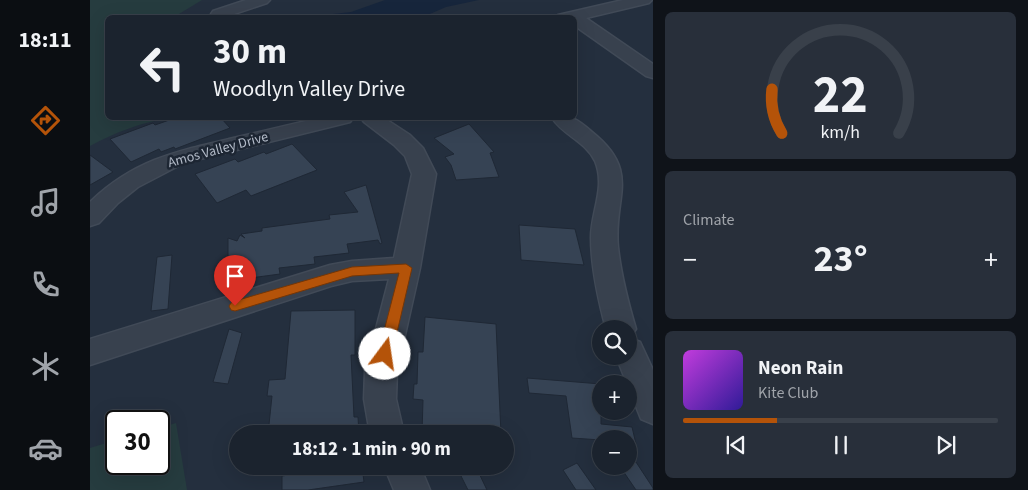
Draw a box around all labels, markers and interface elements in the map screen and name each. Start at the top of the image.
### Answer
text: 18:11 [18,24,72,56]
text: 30 m [213,27,287,77]
icon: left [130,35,195,100]
text: 22 [813,59,868,133]
text: Woodlyn Valley Drive [213,73,405,105]
icon: directions [28,103,63,138]
text: km/h [821,120,860,145]
street label: Amos Valley Drive [166,127,270,173]
icon: music [28,185,63,220]
text: Climate [683,209,734,231]
text: 23° [814,232,868,286]
text: − [683,240,697,280]
text: + [984,240,998,280]
pin [214,255,256,306]
icon: arrive [221,262,249,290]
icon: phone [28,267,63,302]
map controls [592,320,637,475]
button: search [592,320,637,365]
position arrow [358,327,410,379]
icon: climate [28,349,63,384]
text: Neon Rain [758,355,843,382]
button: + [592,375,637,420]
text: Kite Club [758,382,818,404]
speed limit sign: 30 [105,410,170,475]
button: − [592,430,637,475]
icon: car [28,431,63,466]
icon: previous [722,431,750,459]
icon: pause [827,431,855,459]
icon: next [932,431,960,459]
text: 18:12 · 1 min · 90 m [292,436,451,463]

